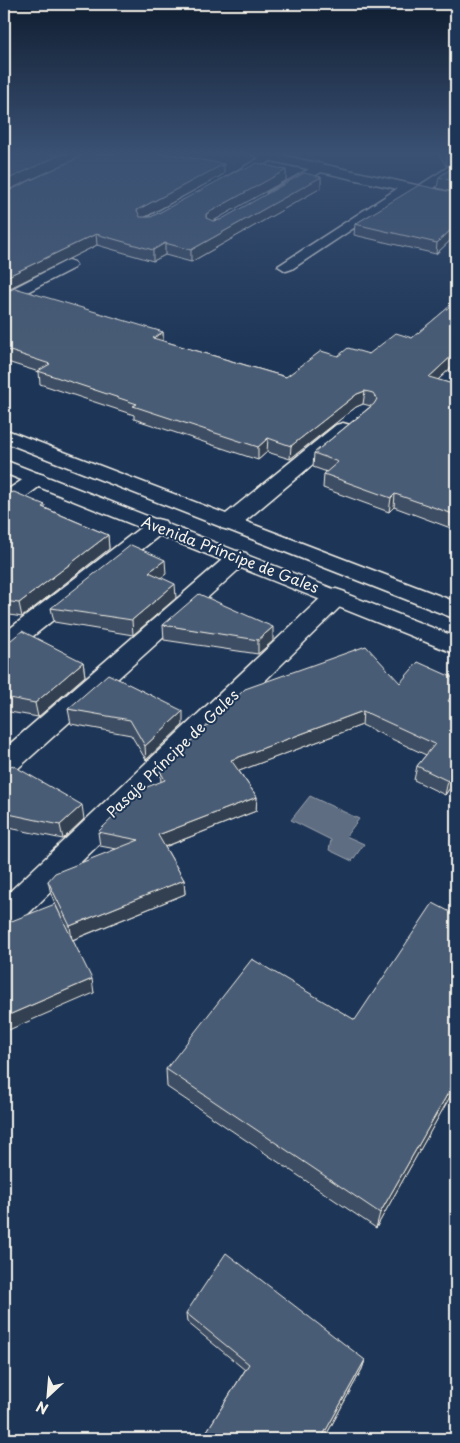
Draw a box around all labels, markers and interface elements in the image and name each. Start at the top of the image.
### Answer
street label: Avenida Príncipe de Gales [138,509,323,598]
street label: Pasaje Príncipe de Gales [101,683,243,822]
north arrow [22,1370,72,1420]
text: N [32,1396,52,1420]

